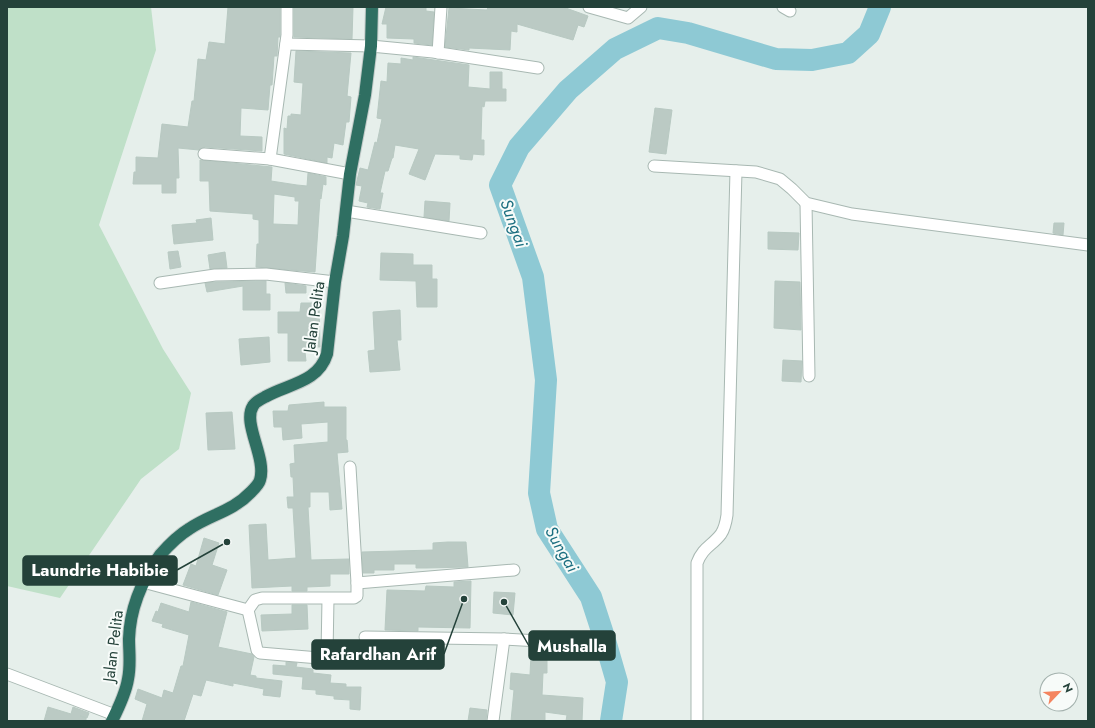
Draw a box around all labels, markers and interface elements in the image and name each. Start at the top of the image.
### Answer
water label: Sungai [494,196,534,251]
street label: Jalan Pelita [297,280,330,356]
water label: Sungai [539,522,585,577]
callout: Laundrie Habibie [23,556,177,585]
text: Laundrie Habibie [31,558,169,582]
street label: Jalan Pelita [97,609,129,685]
callout: Mushalla [529,631,615,660]
text: Mushalla [537,634,607,658]
callout: Rafardhan Arif [312,640,444,669]
text: Rafardhan Arif [320,642,437,666]
north arrow [1039,672,1079,712]
text: N [1059,680,1077,695]

